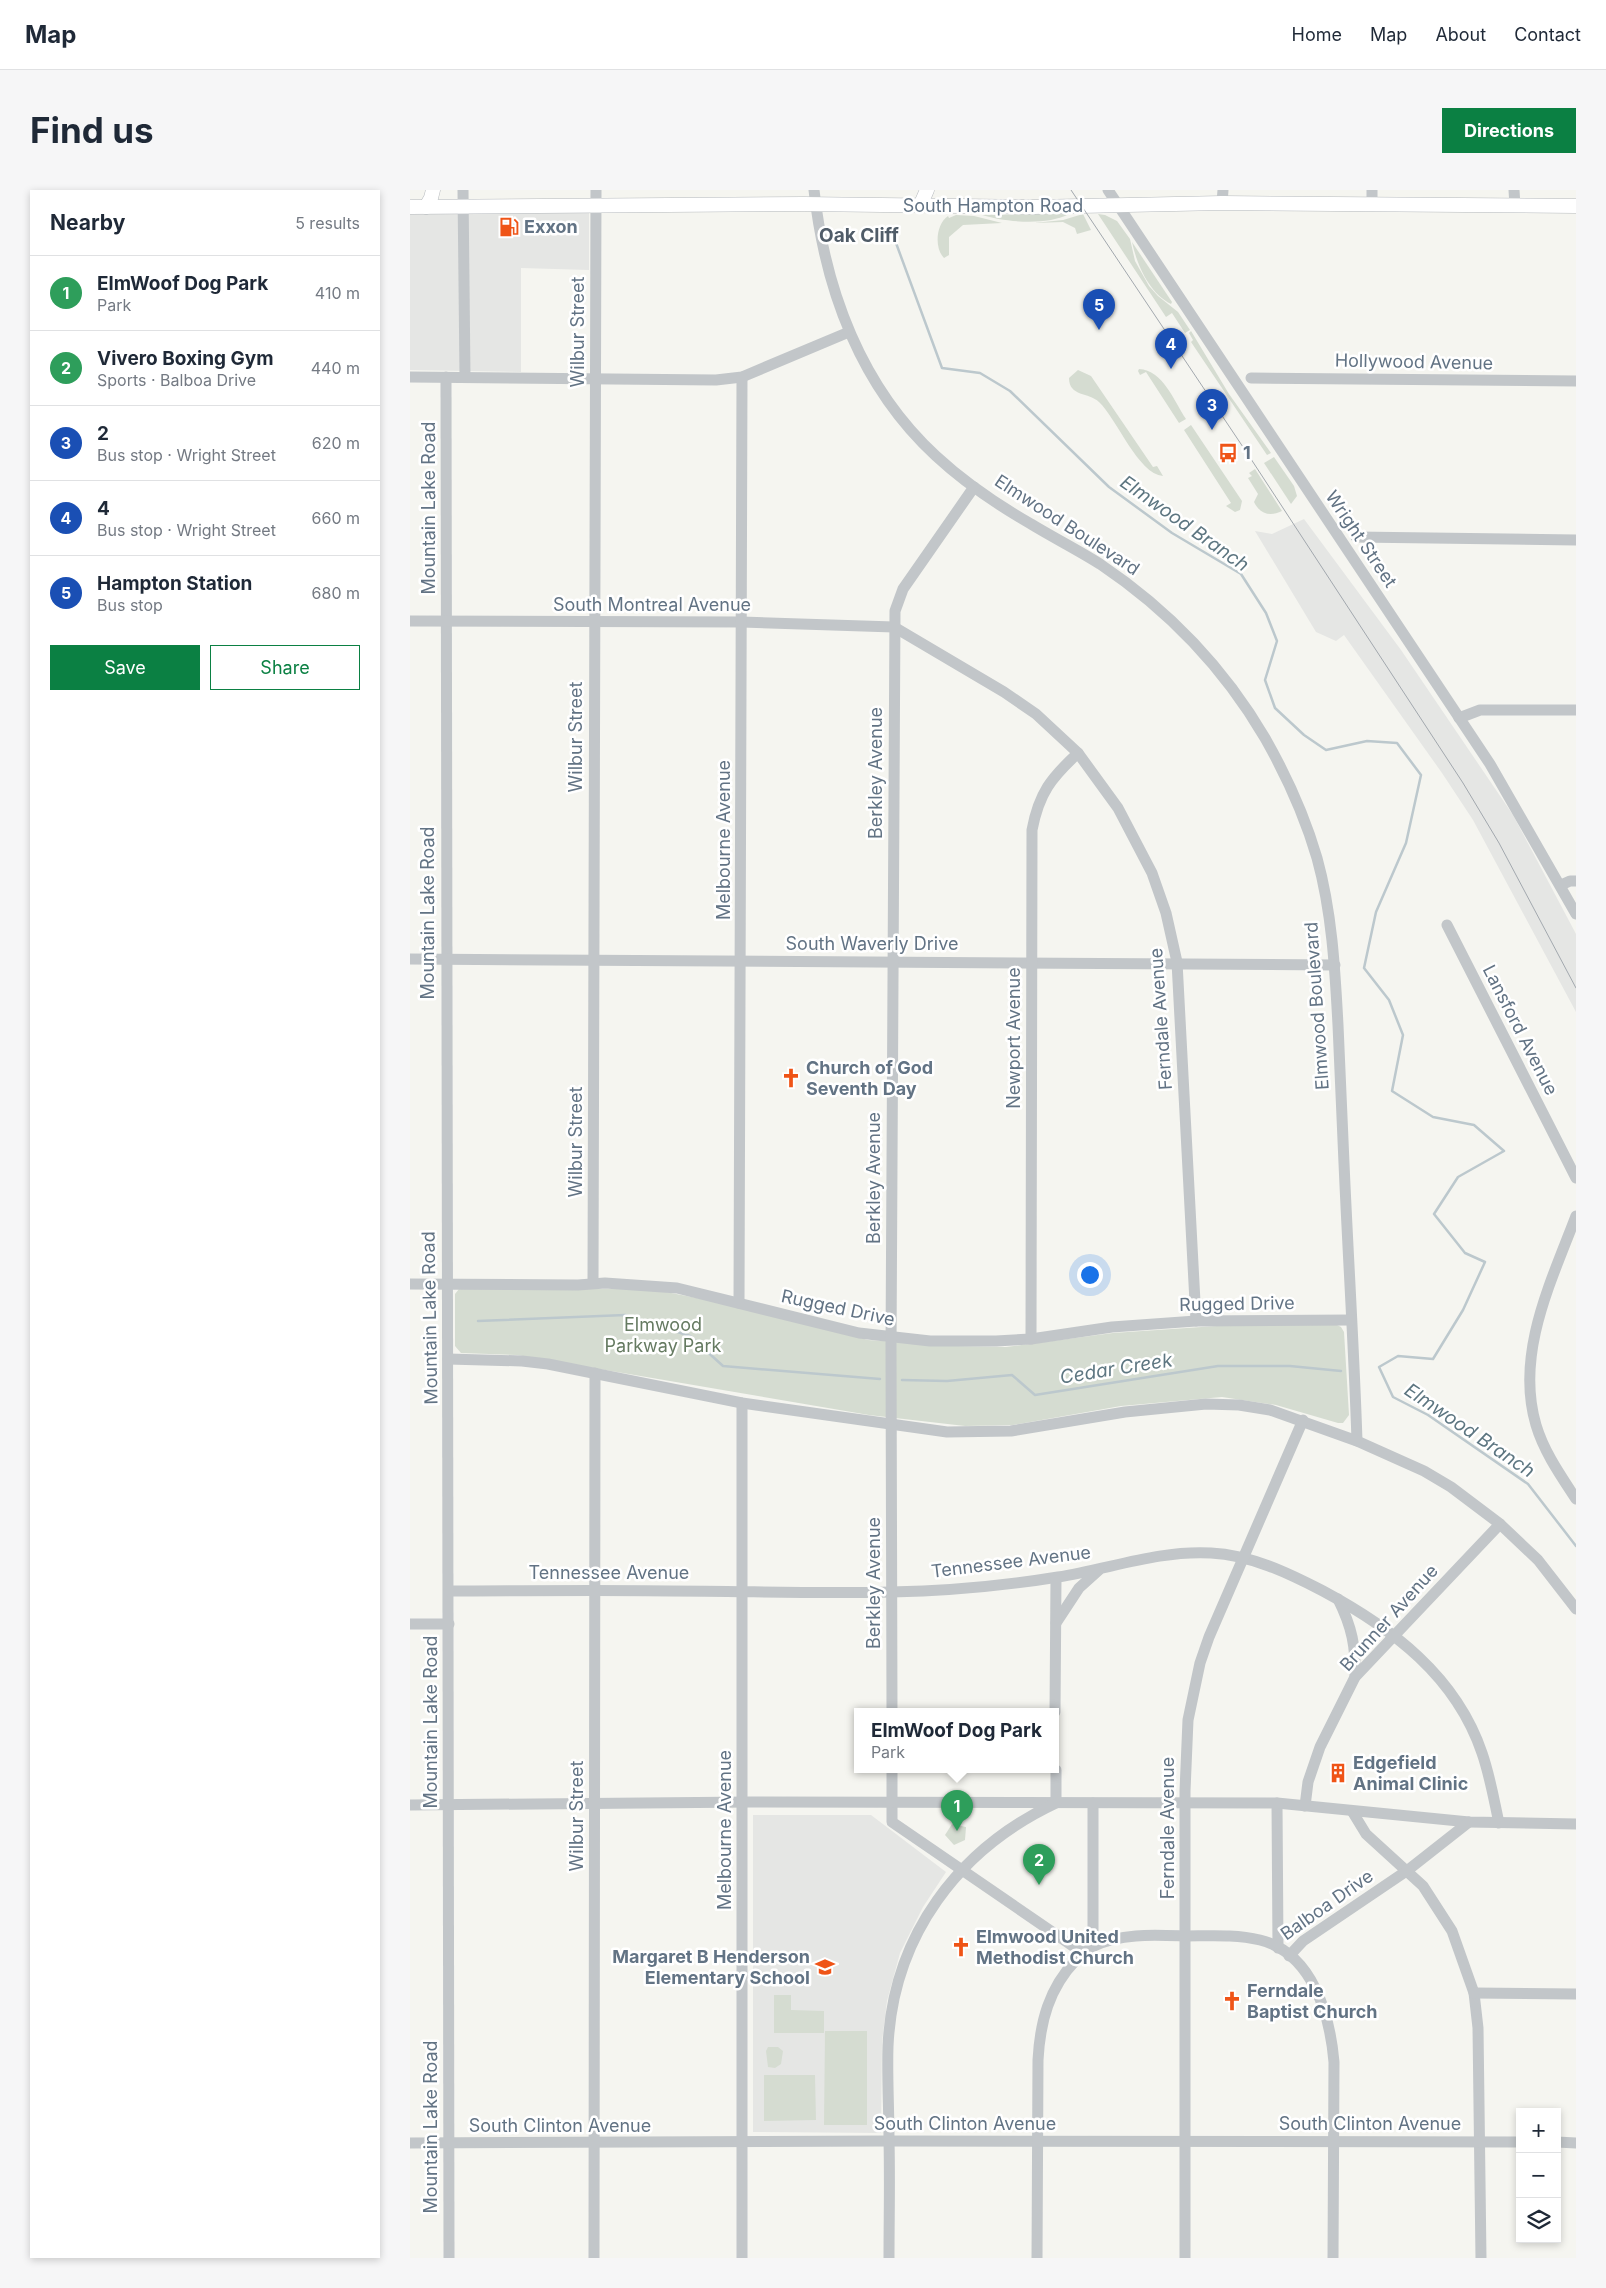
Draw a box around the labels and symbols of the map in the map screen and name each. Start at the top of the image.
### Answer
street label: South Hampton Road [903,195,1083,216]
fuel station icon: Exxon [498,216,520,238]
place label: Exxon [524,216,578,237]
district label: Oak Cliff [819,224,899,247]
street label: Wilbur Street [567,277,588,387]
pin: 5 [1083,289,1115,330]
pin: 4 [1155,328,1187,369]
street label: Hollywood Avenue [1335,350,1493,373]
pin: 3 [1196,389,1228,430]
street label: Mountain Lake Road [418,421,439,595]
bus stop icon: 1 [1217,442,1239,464]
place label: 1 [1243,442,1251,463]
street label: Elmwood Boulevard [991,470,1144,579]
water label: Elmwood Branch [1116,470,1254,576]
street label: Wright Street [1321,486,1401,591]
street label: South Montreal Avenue [553,594,751,615]
street label: Wilbur Street [565,682,586,792]
street label: Berkley Avenue [865,707,886,839]
street label: Melbourne Avenue [713,760,734,920]
street label: Mountain Lake Road [417,826,438,1000]
street label: Elmwood Boulevard [1300,921,1333,1091]
street label: South Waverly Drive [786,933,958,954]
street label: Ferndale Avenue [1145,947,1176,1091]
street label: Lansford Avenue [1479,961,1562,1098]
street label: Newport Avenue [1003,967,1024,1109]
place label: Church of God Seventh Day [806,1057,933,1099]
church icon: Church of God Seventh Day [780,1067,802,1089]
street label: Wilbur Street [565,1087,586,1197]
street label: Berkley Avenue [863,1112,884,1244]
street label: Mountain Lake Road [417,1231,442,1405]
your location [1077,1262,1103,1288]
street label: Rugged Drive [779,1285,897,1330]
street label: Rugged Drive [1179,1292,1295,1315]
park label: Elmwood Parkway Park [605,1314,722,1356]
water label: Cedar Creek [1058,1348,1175,1389]
water label: Elmwood Branch [1400,1378,1539,1482]
street label: Berkley Avenue [863,1517,884,1649]
street label: Tennessee Avenue [930,1541,1092,1582]
street label: Brunner Avenue [1335,1560,1442,1675]
street label: Tennessee Avenue [529,1562,689,1583]
street label: Mountain Lake Road [420,1635,441,1809]
street label: Melbourne Avenue [714,1750,735,1910]
place label: Edgefield Animal Clinic [1353,1752,1468,1794]
street label: Ferndale Avenue [1157,1757,1178,1899]
street label: Wilbur Street [566,1761,587,1871]
building icon: Edgefield Animal Clinic [1327,1762,1349,1784]
pin: 1 [941,1790,973,1831]
pin: 2 [1023,1844,1055,1885]
street label: Balboa Drive [1276,1865,1377,1944]
place label: Elmwood United Methodist Church [976,1926,1134,1968]
church icon: Elmwood United Methodist Church [950,1936,972,1958]
place label: Margaret B Henderson Elementary School [612,1946,810,1988]
school or university icon: Margaret B Henderson Elementary School [814,1956,836,1978]
place label: Ferndale Baptist Church [1247,1980,1378,2022]
church icon: Ferndale Baptist Church [1221,1990,1243,2012]
street label: Mountain Lake Road [420,2040,441,2214]
street label: South Clinton Avenue [874,2113,1056,2134]
street label: South Clinton Avenue [1279,2113,1461,2134]
street label: South Clinton Avenue [469,2115,651,2136]

